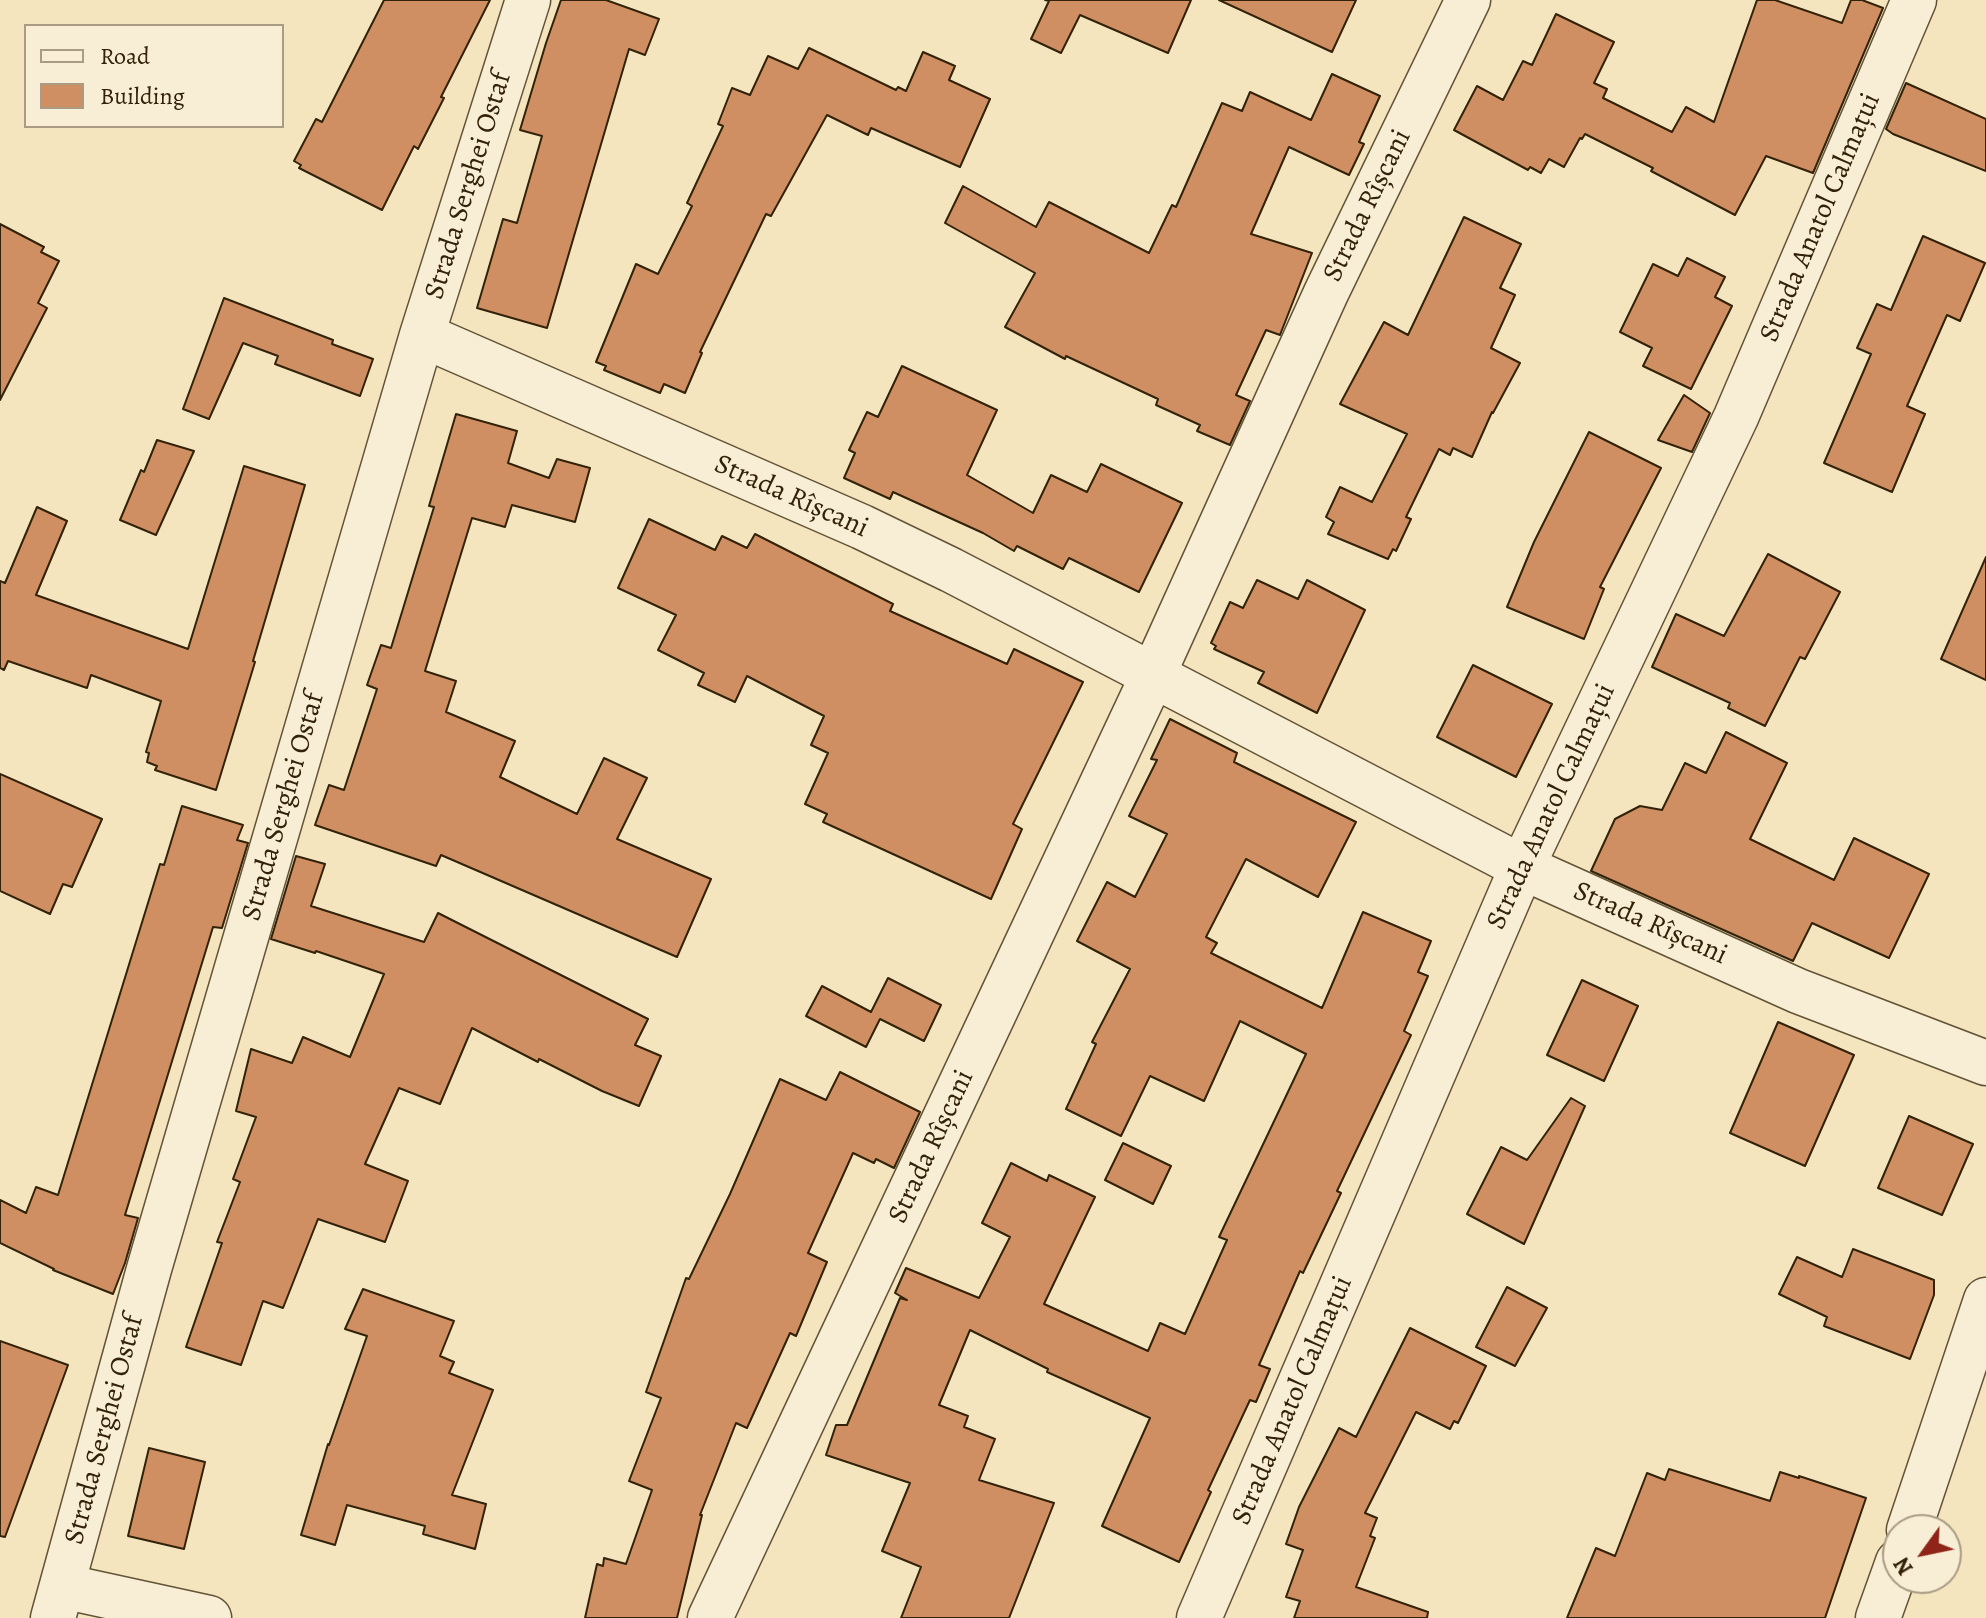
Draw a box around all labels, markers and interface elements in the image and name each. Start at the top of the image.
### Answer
legend [24,24,284,128]
text: Road [100,40,150,72]
street label: Strada Serghei Ostaf [418,68,520,304]
text: Building [100,80,185,112]
street label: Strada Anatol Calmațui [1753,89,1889,347]
street label: Strada Rîșcani [1317,124,1419,288]
street label: Strada Rîșcani [709,448,873,546]
street label: Strada Anatol Calmațui [1480,679,1624,935]
street label: Strada Serghei Ostaf [235,689,333,925]
street label: Strada Rîșcani [1568,875,1732,973]
street label: Strada Rîșcani [882,1065,982,1229]
street label: Strada Anatol Calmațui [1225,1272,1361,1530]
street label: Strada Serghei Ostaf [58,1312,152,1548]
north arrow [1882,1514,1962,1594]
text: N [1887,1551,1920,1581]

